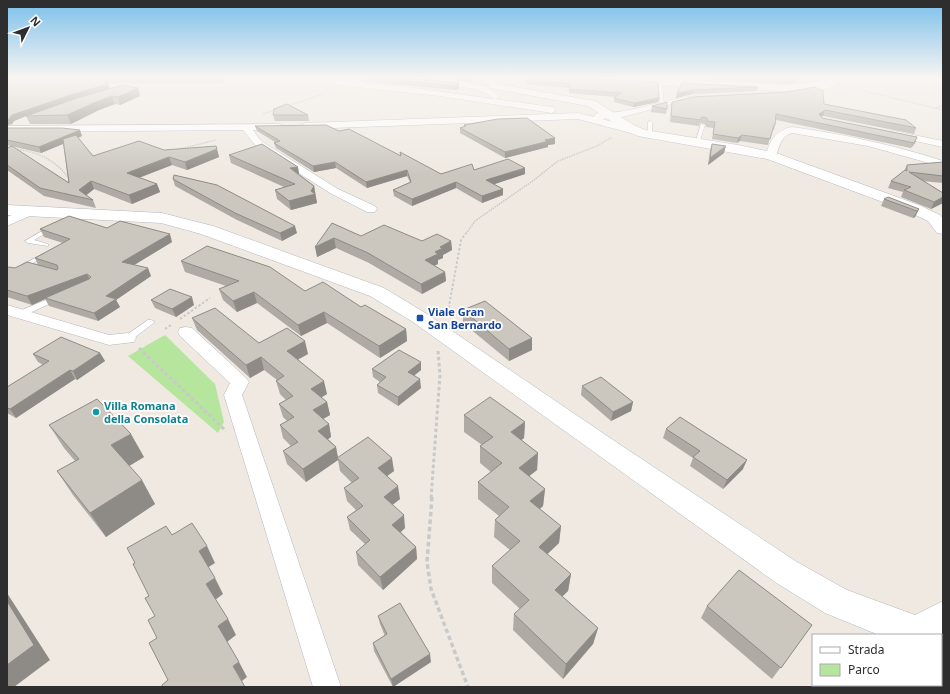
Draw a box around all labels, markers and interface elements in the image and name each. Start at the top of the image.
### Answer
north arrow [8,8,48,48]
text: N [27,13,44,29]
place label: Viale Gran San Bernardo [428,304,502,332]
marker: Viale Gran San Bernardo [415,313,425,323]
place label: Villa Romana della Consolata [104,398,188,426]
marker: Villa Romana della Consolata [91,407,101,417]
legend [812,634,942,686]
text: Strada [848,641,884,658]
text: Parco [848,661,880,678]

